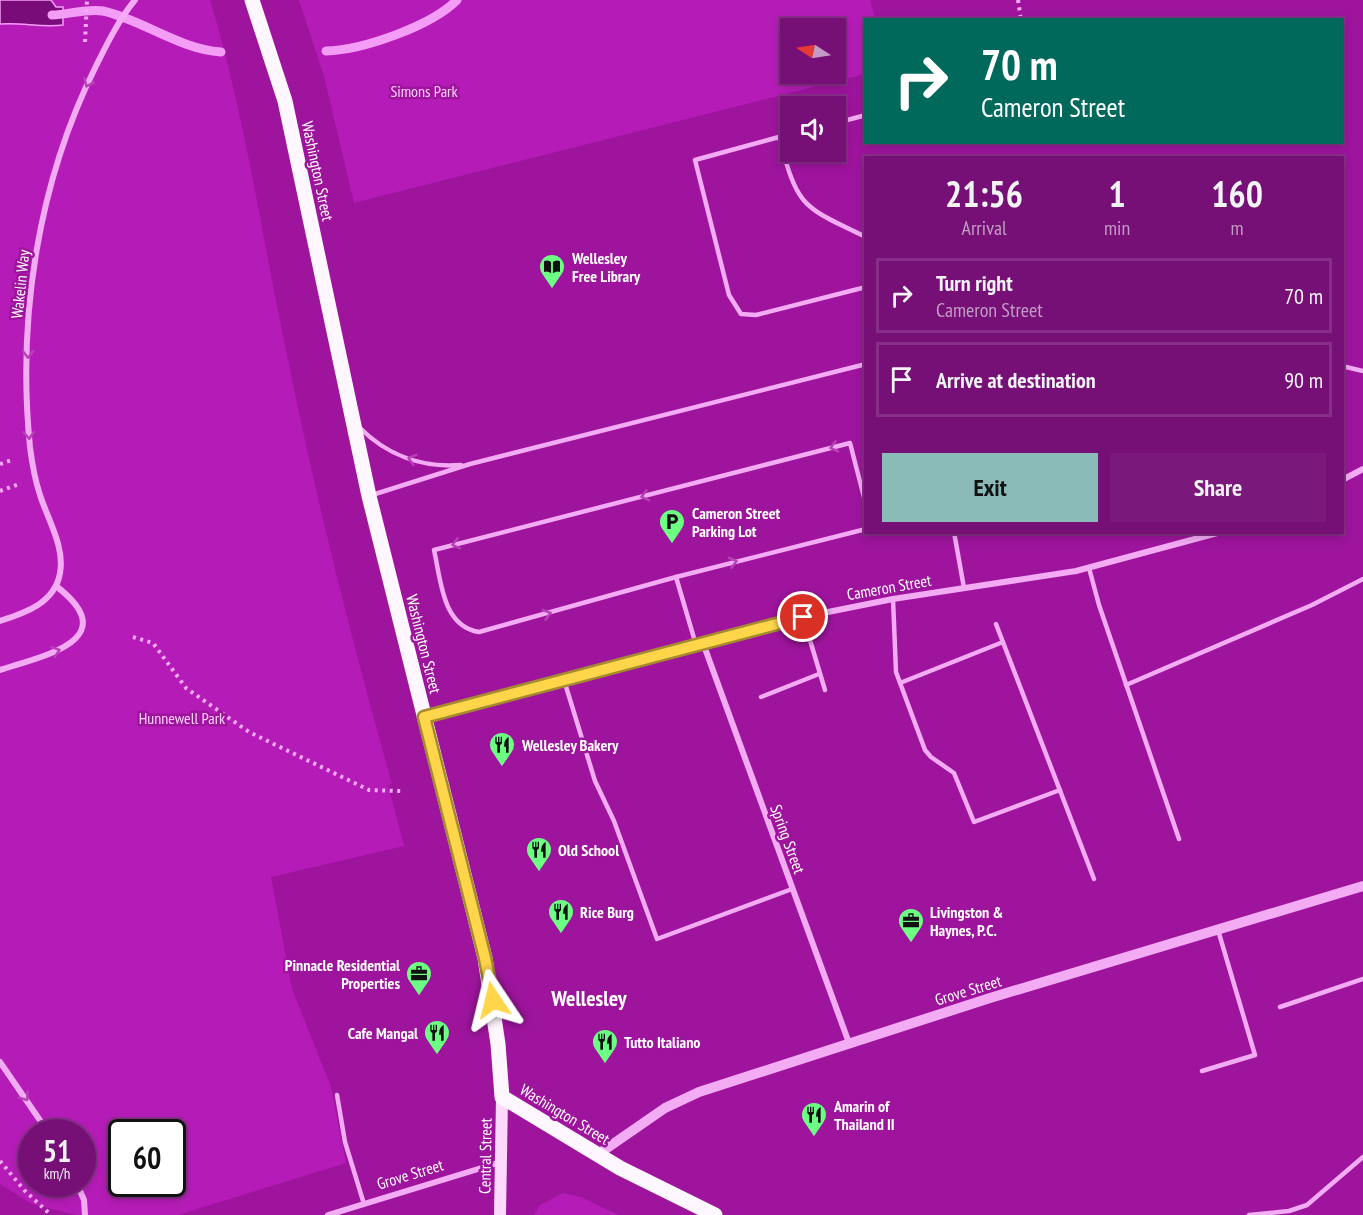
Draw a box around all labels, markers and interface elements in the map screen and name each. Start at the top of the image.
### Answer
north arrow [780,18,846,84]
map controls [780,18,846,162]
text: 70 m [981,37,1058,92]
icon: right [882,42,960,120]
one-way arrow [83,77,95,88]
park label: Simons Park [390,81,458,101]
text: Cameron Street [981,90,1125,124]
button: sound [780,96,846,162]
street label: Washington Street [298,119,338,223]
text: 21:56 [945,170,1023,217]
text: 1 [1108,170,1126,217]
text: 160 [1211,170,1263,217]
text: Arrival [961,215,1007,241]
text: min [1104,215,1130,241]
text: m [1231,215,1244,241]
place label: Wellesley Free Library [571,248,641,286]
street label: Wakelin Way [6,249,34,319]
library icon: Wellesley Free Library [537,252,567,290]
text: Turn right [936,269,1013,297]
icon: right [885,279,918,312]
text: 70 m [1284,282,1323,310]
text: Cameron Street [936,297,1043,323]
one-way arrow [22,349,34,358]
icon: arrive [885,363,918,396]
text: Arrive at destination [936,366,1096,394]
text: 90 m [1284,366,1323,394]
one-way arrow [23,430,36,439]
one-way arrow [829,440,839,453]
button: Exit [882,453,1098,522]
button: Share [1110,453,1326,522]
one-way arrow [407,454,417,467]
one-way arrow [641,488,651,501]
place label: Cameron Street Parking Lot [692,503,781,541]
parking icon: Cameron Street Parking Lot [657,507,687,545]
one-way arrow [452,537,462,550]
one-way arrow [728,557,738,570]
street label: Cameron Street [845,570,933,604]
pin [777,591,828,642]
street label: Washington Street [402,592,446,696]
icon: arrive [786,600,819,633]
one-way arrow [542,609,552,622]
one-way arrow [50,646,60,659]
park label: Hunnewell Park [139,708,226,728]
restaurant icon: Wellesley Bakery [487,730,517,768]
place label: Wellesley Bakery [521,735,619,755]
street label: Spring Street [766,802,810,877]
restaurant icon: Old School [524,835,554,873]
place label: Old School [558,840,619,860]
restaurant icon: Rice Burg [546,897,576,935]
place label: Rice Burg [580,902,634,922]
place label: Livingston & Haynes, P.C. [930,902,1003,940]
office icon: Livingston & Haynes, P.C. [896,906,926,944]
place label: Pinnacle Residential Properties [285,955,400,993]
office icon: Pinnacle Residential Properties [404,959,434,997]
position arrow [461,968,525,1032]
street label: Grove Street [932,970,1004,1010]
district label: Wellesley [550,984,628,1012]
restaurant icon: Cafe Mangal [422,1018,452,1056]
place label: Cafe Mangal [348,1023,418,1043]
restaurant icon: Tutto Italiano [590,1027,620,1065]
place label: Tutto Italiano [624,1032,700,1052]
street label: Washington Street [516,1079,614,1149]
one-way arrow [18,1090,29,1101]
place label: Amarin of Thailand II [833,1096,895,1134]
restaurant icon: Amarin of Thailand II [799,1100,829,1138]
street label: Central Street [474,1117,496,1194]
speed limit sign: 60 [108,1119,186,1197]
text: 51 [43,1131,71,1170]
street label: Grove Street [374,1154,446,1194]
text: km/h [44,1164,70,1183]

